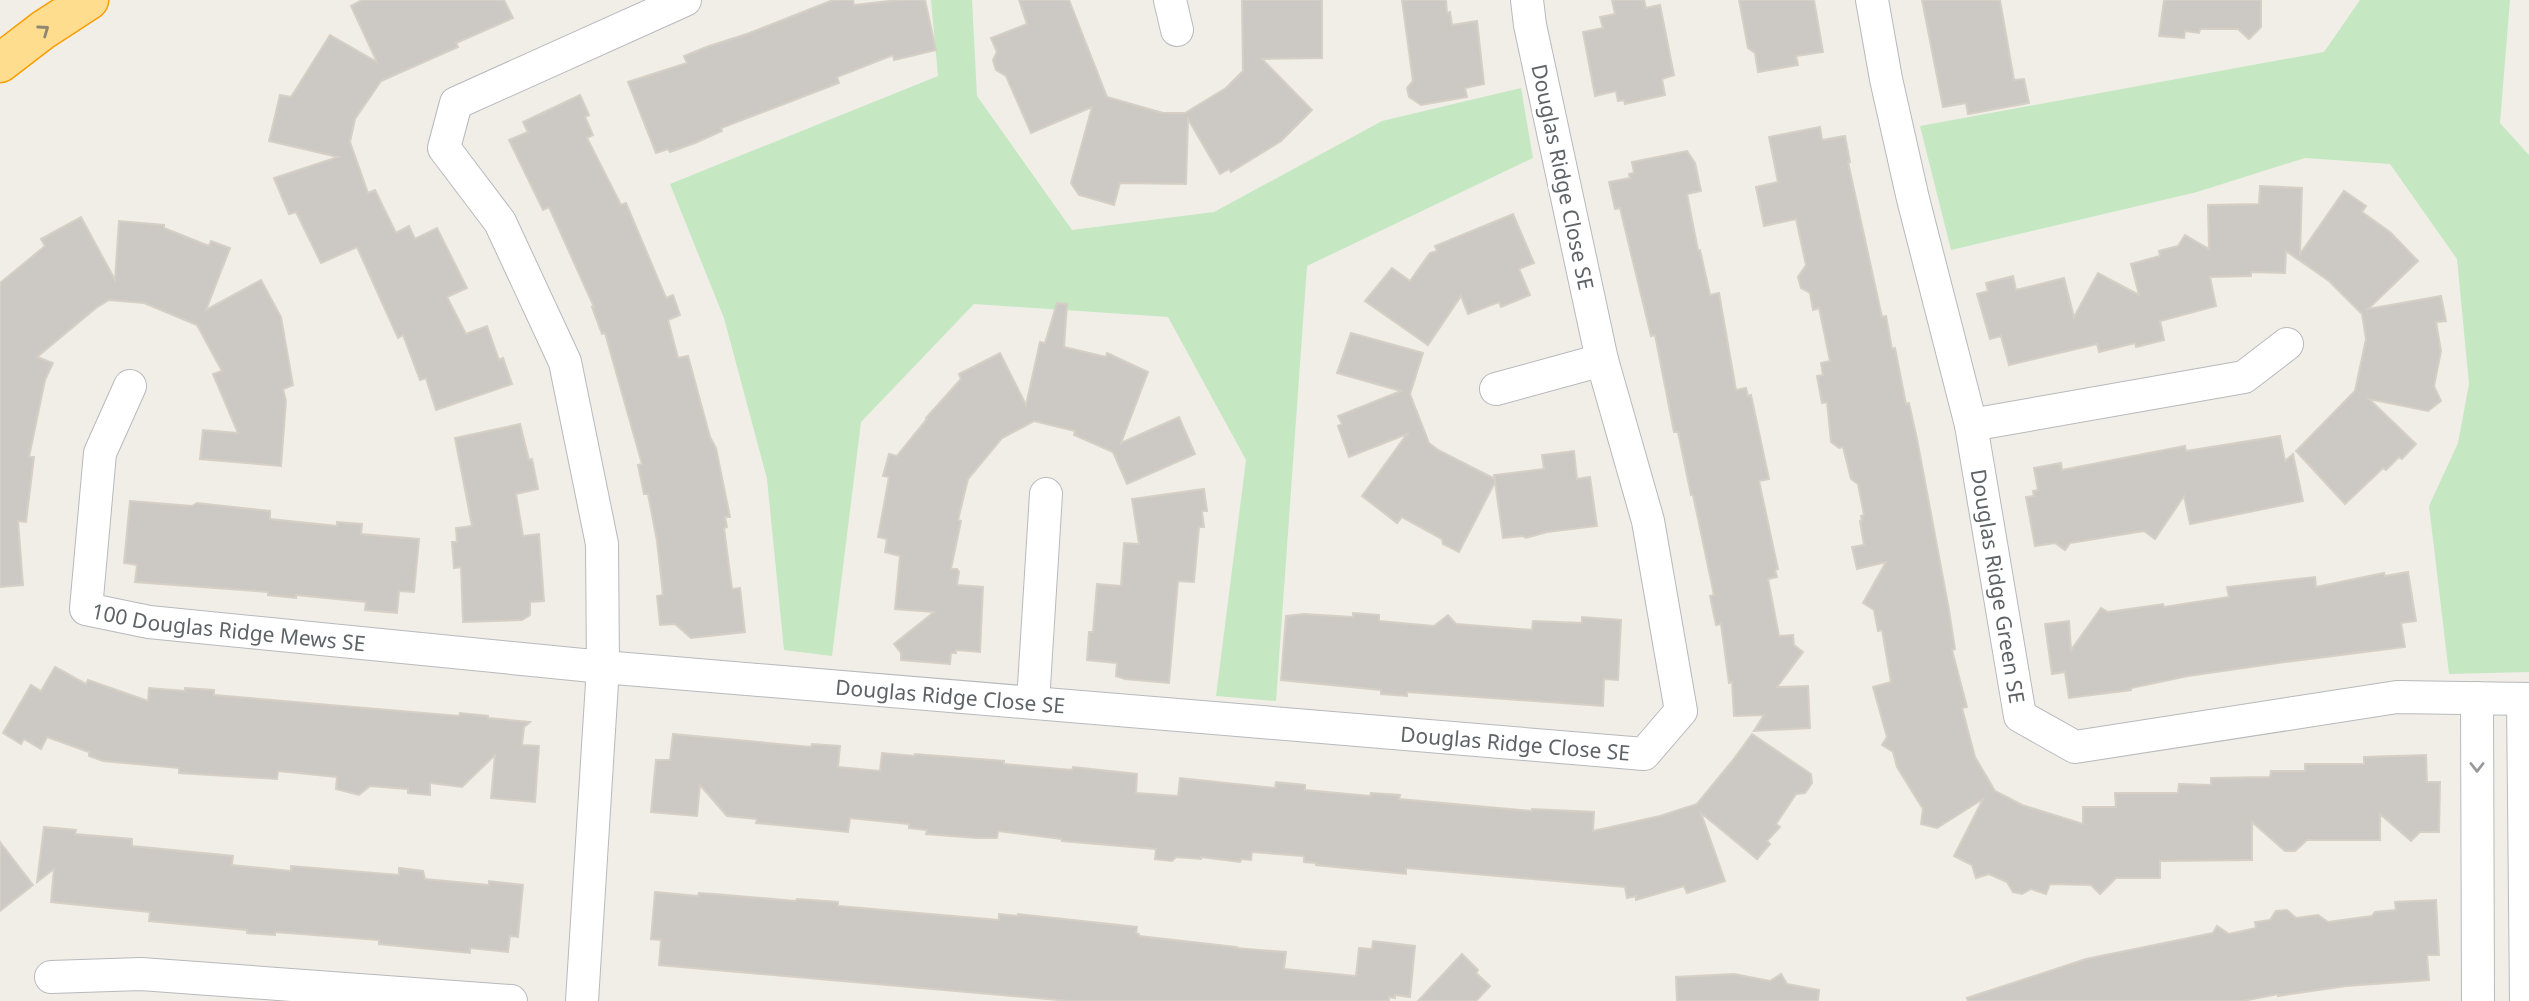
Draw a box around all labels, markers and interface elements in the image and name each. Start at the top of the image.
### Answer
one-way arrow [36,26,49,38]
street label: Douglas Ridge Close SE [1525,61,1601,293]
street label: Douglas Ridge Green SE [1965,467,2032,706]
street label: 100 Douglas Ridge Mews SE [89,597,367,657]
street label: Douglas Ridge Close SE [834,672,1066,720]
street label: Douglas Ridge Close SE [1399,720,1631,767]
one-way arrow [2469,762,2485,772]

